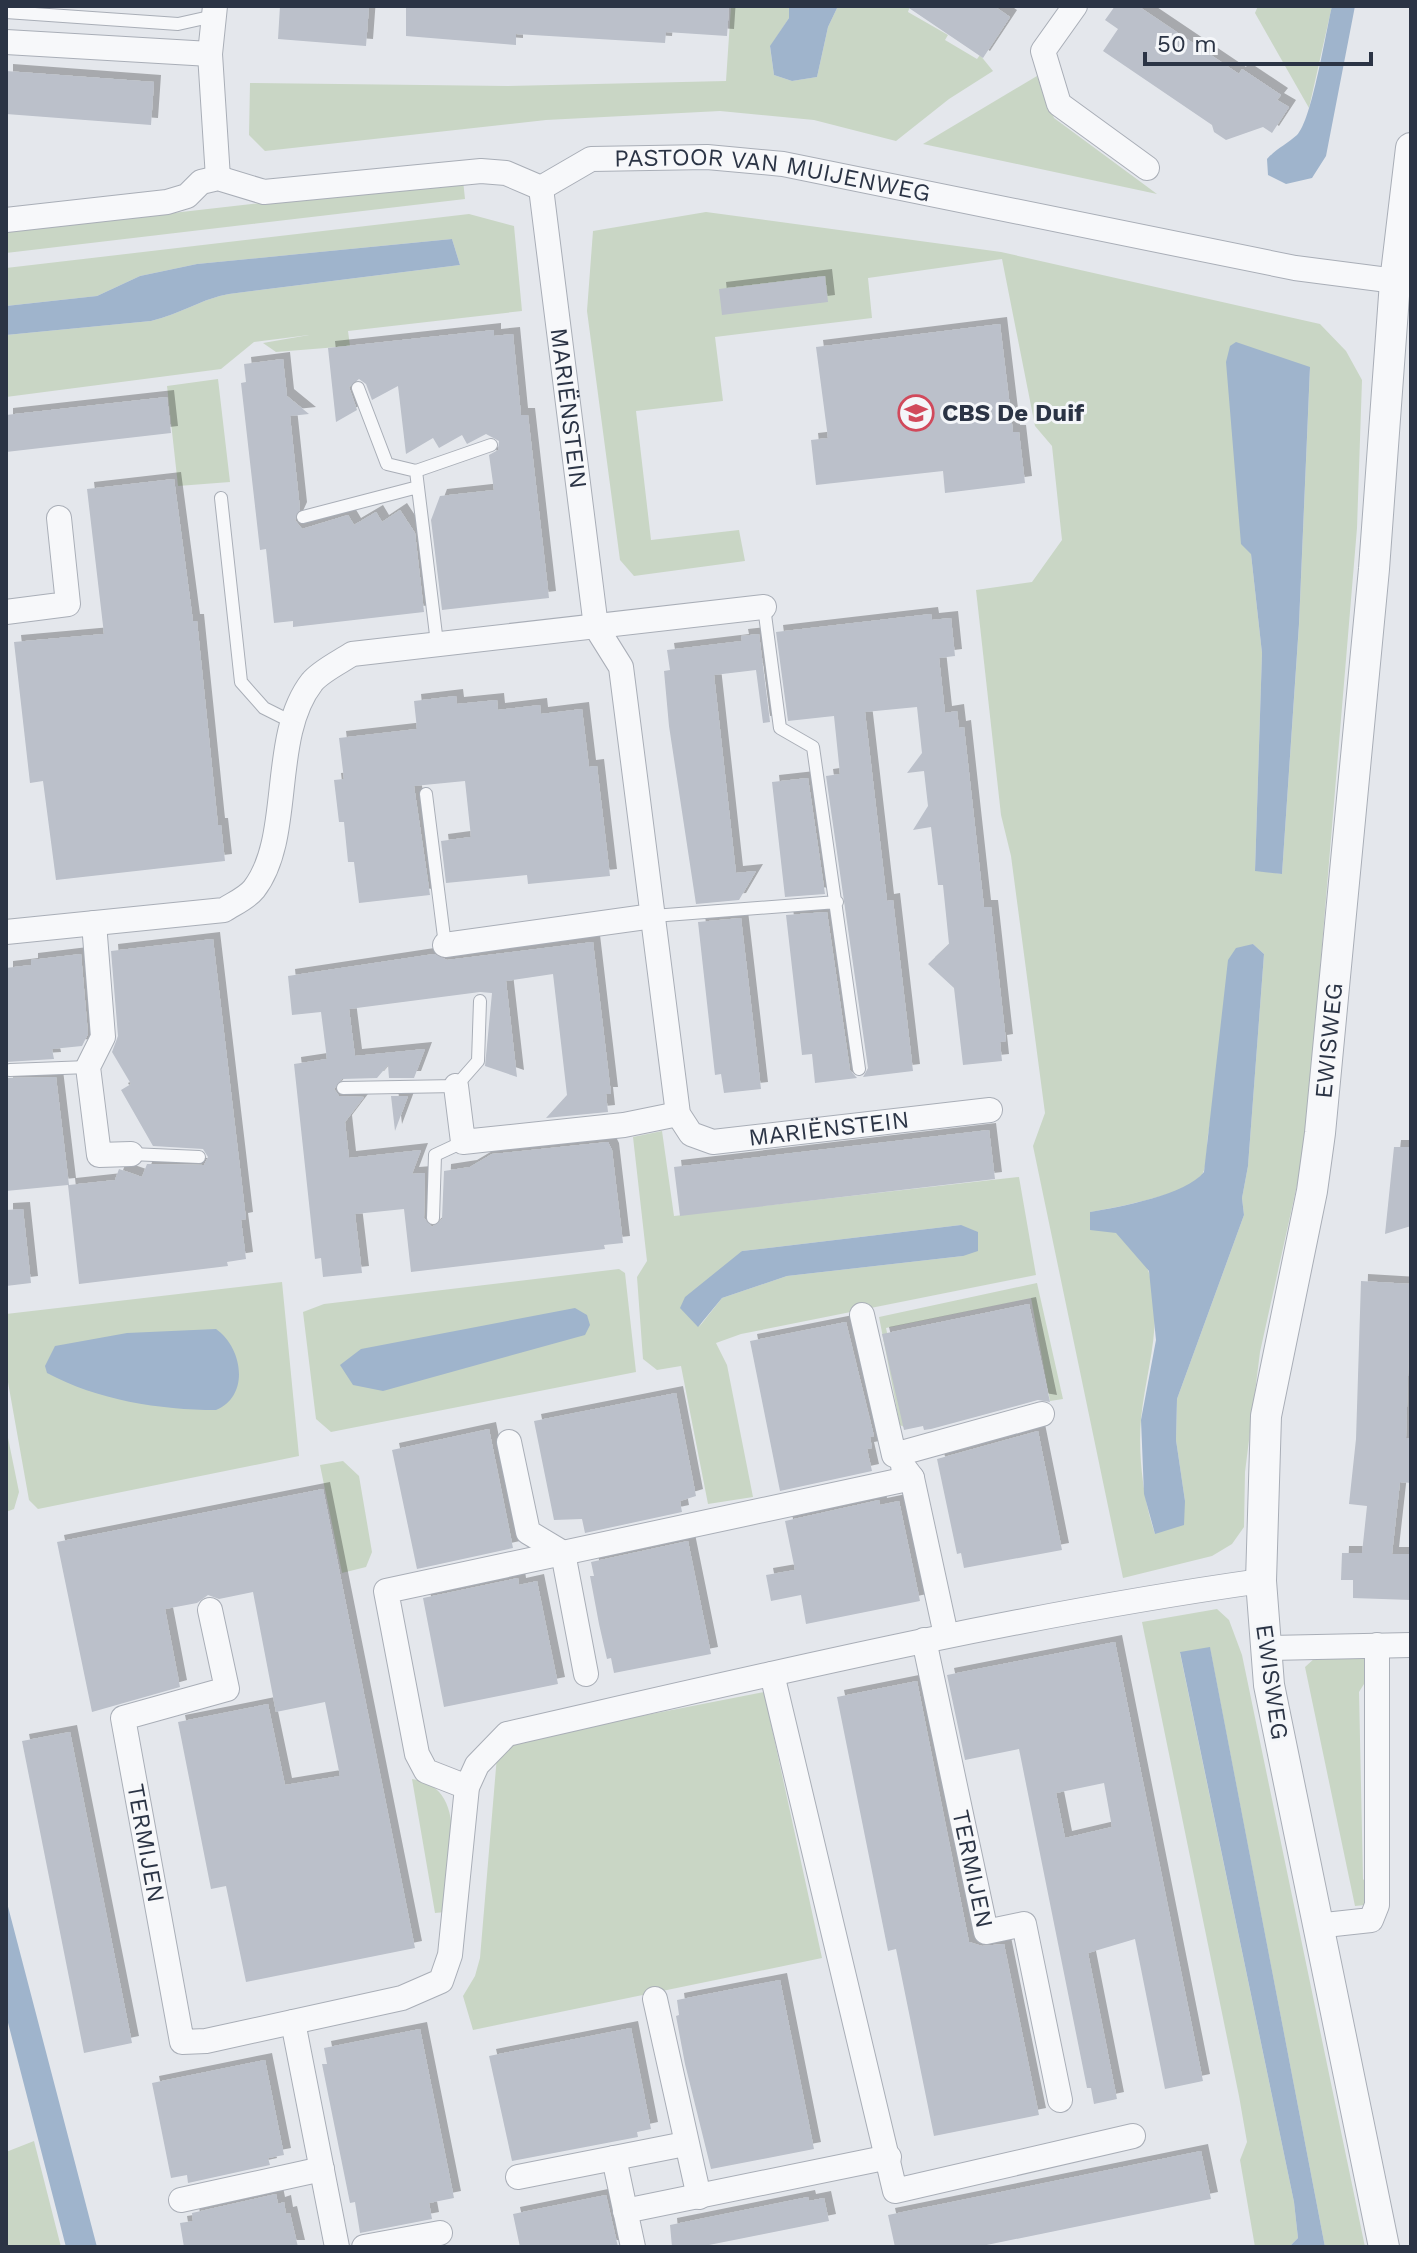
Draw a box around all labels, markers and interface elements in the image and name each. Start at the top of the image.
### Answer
scale bar [1145,16,1371,66]
text: 50 m [1157,30,1217,58]
street label: PASTOOR VAN MUIJENWEG [614,143,933,208]
street label: MARIËNSTEIN [545,326,593,490]
school or university icon: CBS De Duif [897,394,935,432]
place label: CBS De Duif [942,399,1084,427]
street label: EWISWEG [1309,981,1348,1100]
street label: MARIËNSTEIN [747,1105,911,1152]
street label: EWISWEG [1250,1623,1294,1741]
street label: TERMIJEN [121,1782,170,1905]
street label: TERMIJEN [946,1807,999,1930]

